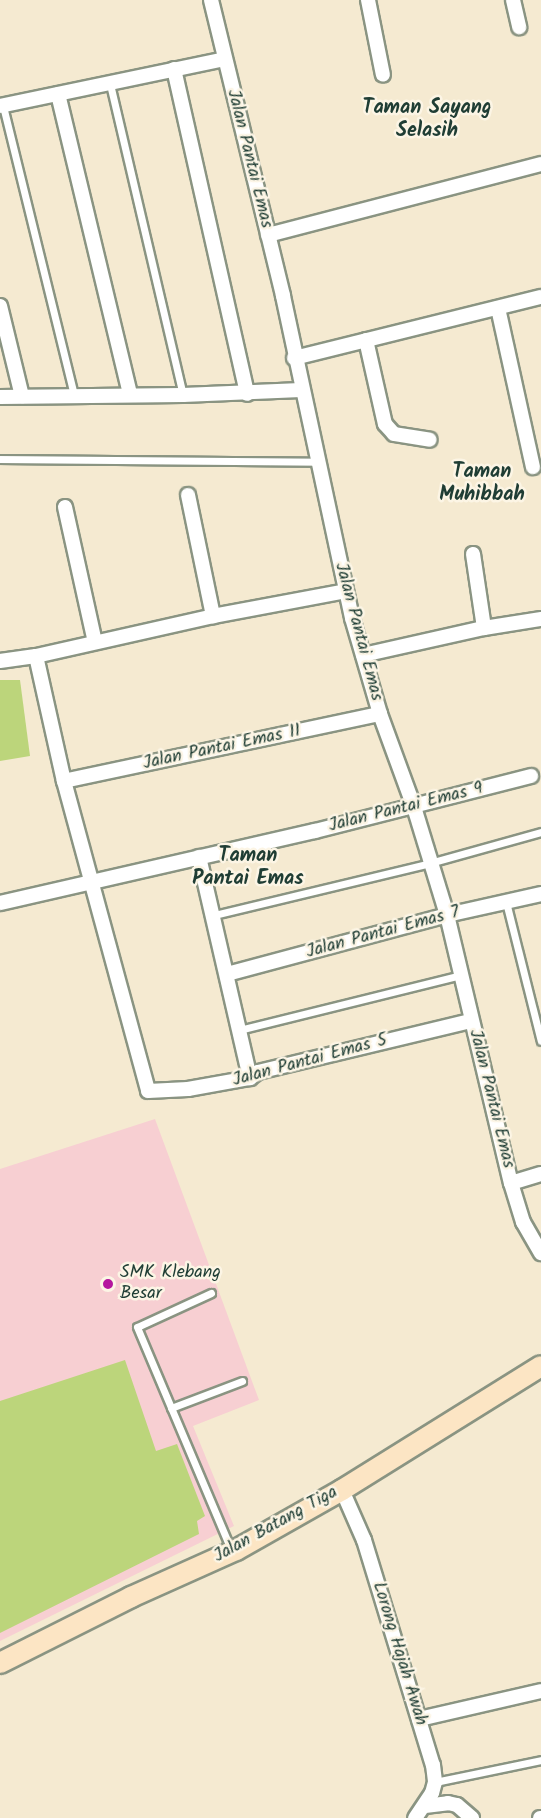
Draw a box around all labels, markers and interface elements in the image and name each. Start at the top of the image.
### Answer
street label: Jalan Pantai Emas [221,87,277,231]
district label: Taman Sayang Selasih [363,97,491,144]
district label: Taman Muhibbah [439,461,525,508]
street label: Jalan Pantai Emas [329,561,387,703]
street label: Jalan Pantai Emas 11 [141,721,303,775]
street label: Jalan Pantai Emas 9 [327,778,485,838]
district label: Taman Pantai Emas [192,844,304,891]
street label: Jalan Pantai Emas 7 [304,902,462,964]
street label: Jalan Pantai Emas [463,1027,519,1171]
street label: Jalan Pantai Emas 5 [230,1030,390,1092]
place label: SMK Klebang Besar [120,1263,221,1306]
marker: SMK Klebang Besar [101,1277,115,1291]
street label: Jalan Batang Tiga [210,1482,342,1568]
street label: Lorong Hajah Awah [367,1580,431,1728]

